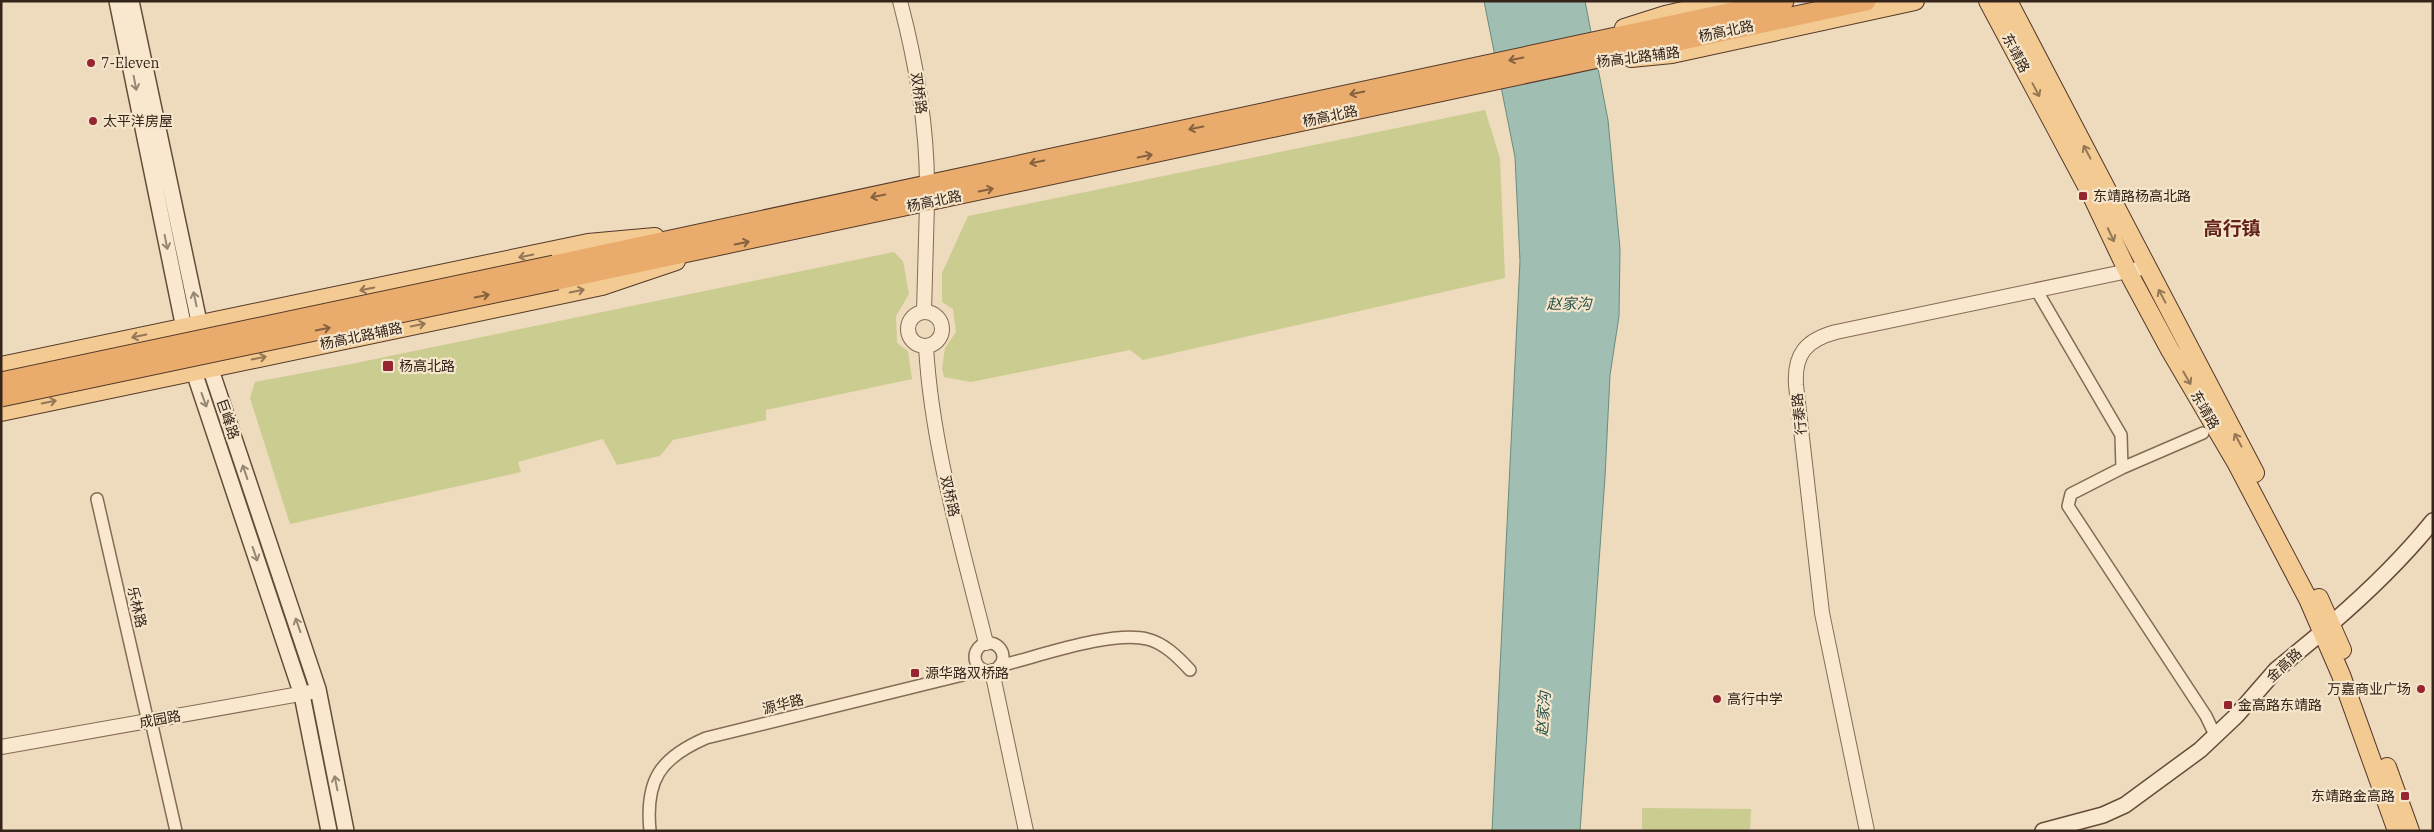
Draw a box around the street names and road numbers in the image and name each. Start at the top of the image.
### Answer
street label: 杨高北路 [1697,16,1755,46]
street label: 东靖路 [1998,30,2034,76]
street label: 杨高北路辅路 [1595,43,1681,71]
street label: 双桥路 [907,71,931,115]
street label: 杨高北路 [1301,101,1359,131]
street label: 杨高北路 [905,186,963,216]
street label: 杨高北路辅路 [318,318,404,354]
street label: 东靖路 [2187,387,2223,433]
street label: 行泰路 [1788,392,1810,436]
street label: 巨峰路 [213,396,243,442]
street label: 双桥路 [937,474,963,518]
street label: 乐林路 [124,585,150,629]
street label: 金高路 [2263,644,2305,686]
street label: 源华路 [760,690,806,718]
street label: 成园路 [138,706,182,732]

